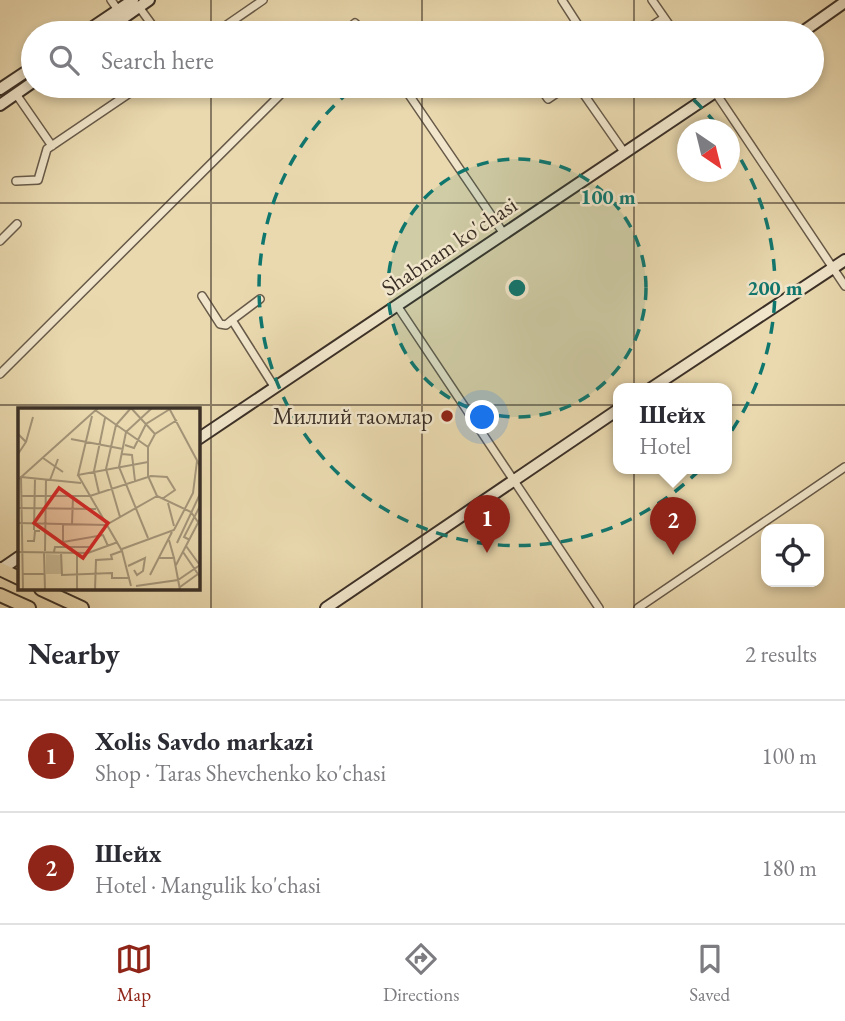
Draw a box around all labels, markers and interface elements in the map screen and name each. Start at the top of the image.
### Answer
search box [21,21,824,98]
icon: search [45,41,83,79]
text: Search here [101,43,214,77]
north arrow [677,119,740,182]
text: 100 m [580,183,636,210]
street label: Shabnam ko'chasi [375,189,523,303]
text: 200 m [747,274,803,301]
centre of rings [505,276,529,300]
popup [613,383,732,474]
text: Шейх [639,397,706,431]
your location [465,400,499,434]
place label: Миллий таомлар [273,401,433,431]
inset map [18,408,200,590]
marker: Миллий таомлар [439,408,455,424]
text: Hotel [639,431,691,461]
pin: 1 [464,495,510,553]
pin: 2 [650,497,696,555]
map controls [761,524,824,587]
button: locate [761,524,824,587]
text: Nearby [28,634,120,673]
text: 2 results [745,639,817,669]
text: Xolis Savdo markazi [95,724,313,758]
text: 1 [45,741,57,771]
text: 100 m [761,741,817,771]
text: Shop · Taras Shevchenko ko'chasi [95,758,386,788]
text: Шейх [95,836,162,870]
text: 2 [45,853,57,883]
text: 180 m [761,853,817,883]
text: Hotel · Mangulik ko'chasi [95,870,321,900]
tab: Map [115,940,153,1007]
tab: Directions [383,940,459,1007]
tab: Saved [689,940,730,1007]

